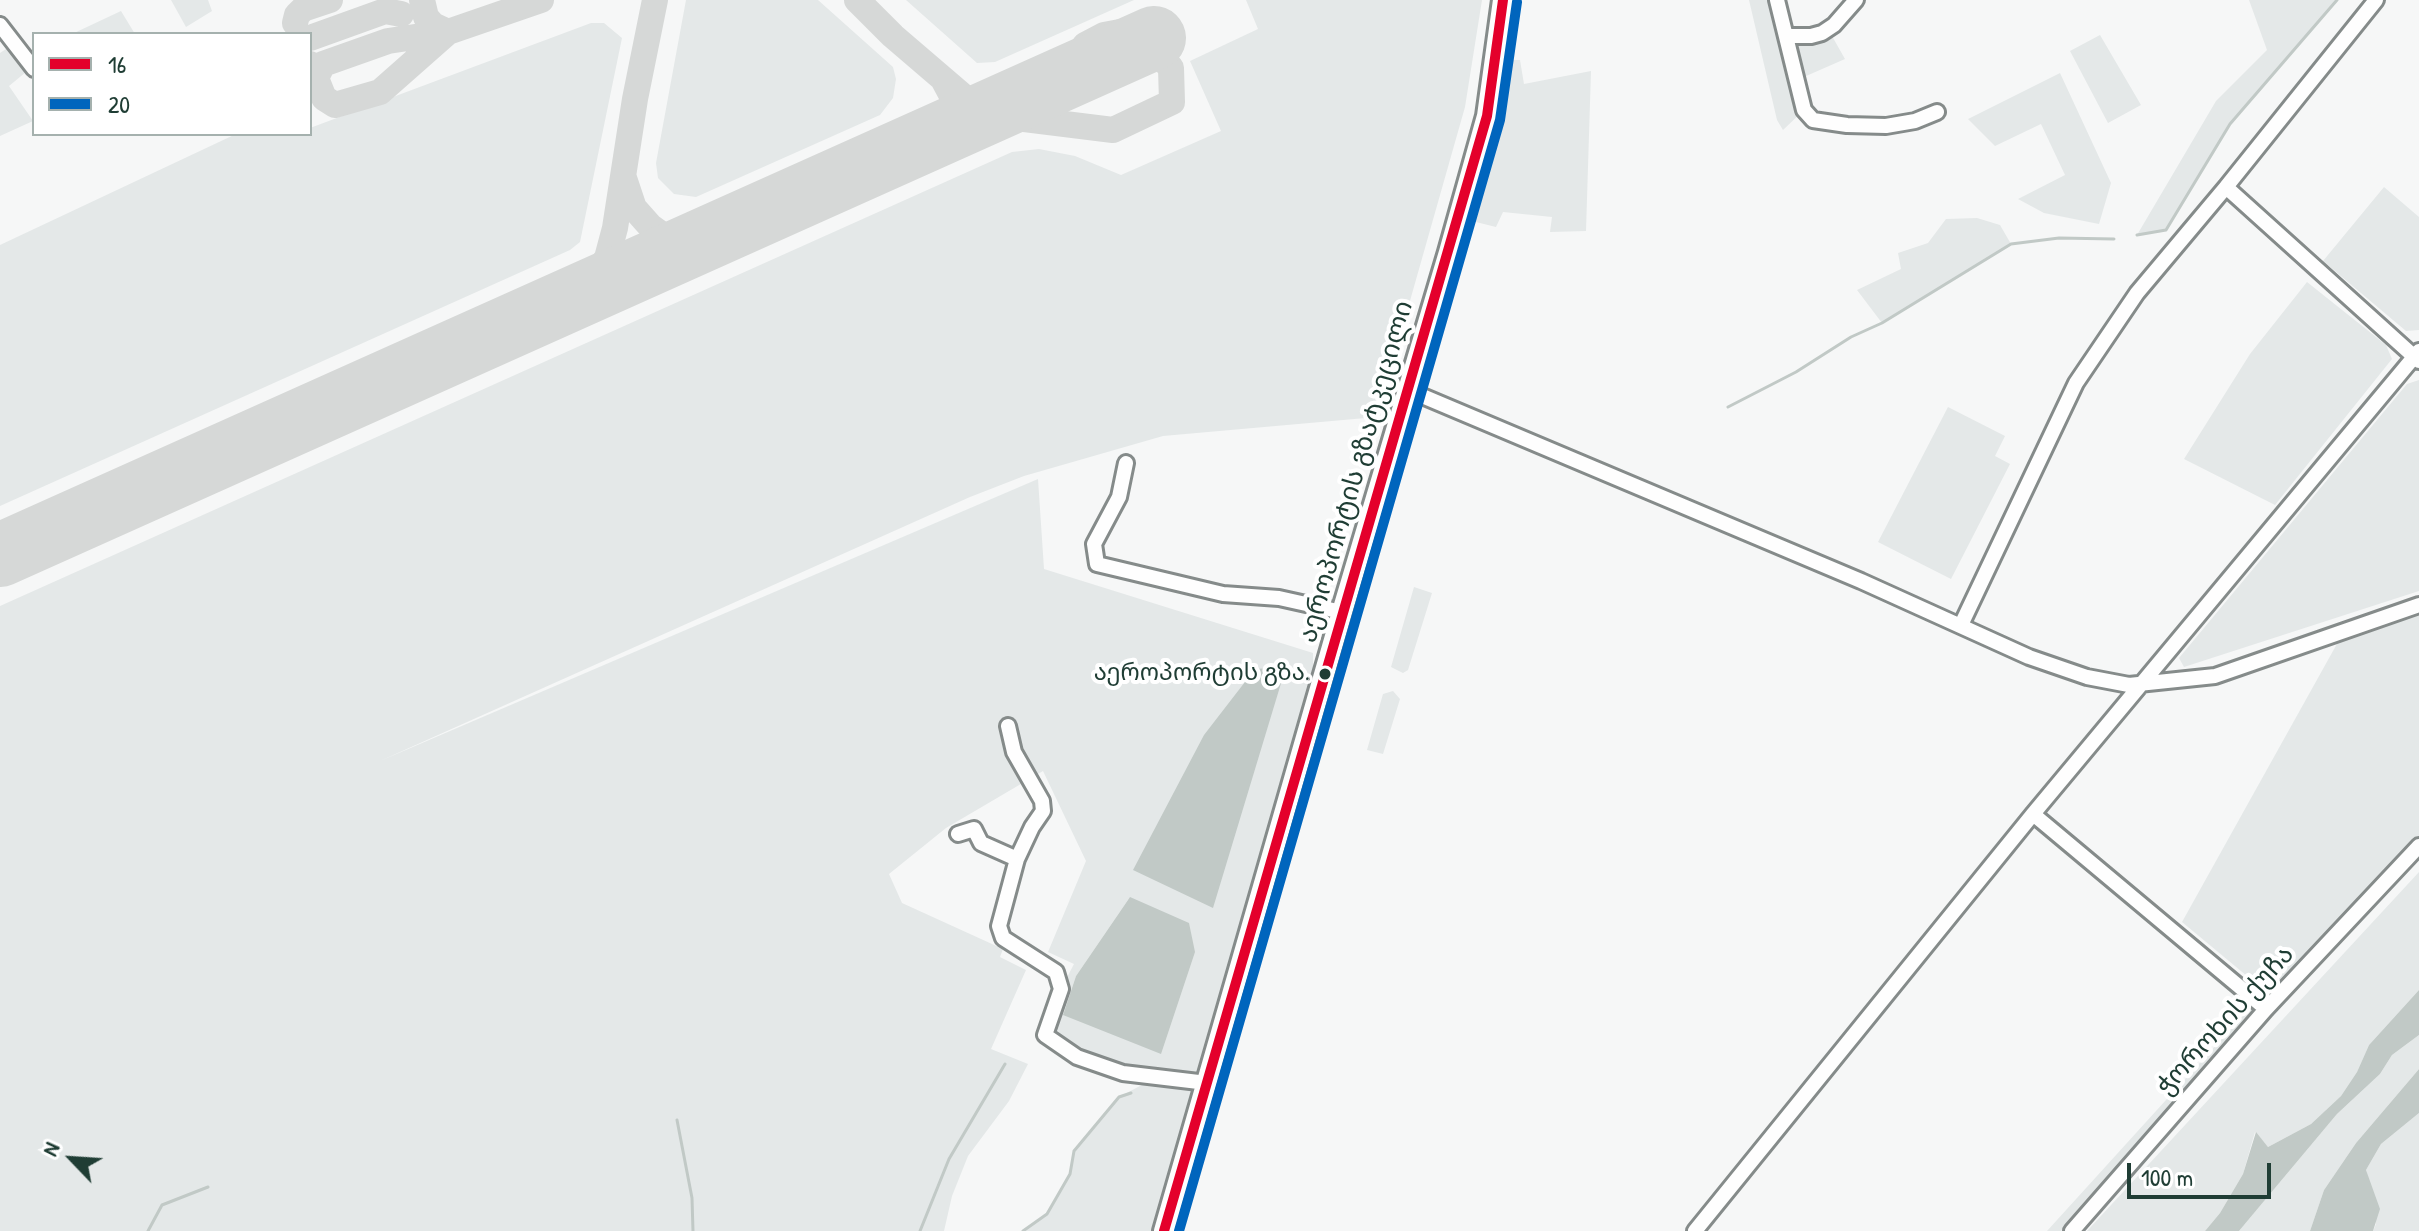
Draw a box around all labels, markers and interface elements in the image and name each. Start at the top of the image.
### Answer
legend [32,32,312,136]
text: 16 [108,48,126,80]
text: 20 [108,88,130,120]
street label: აეროპორტის გზატკეცილი [1293,298,1421,646]
place label: აეროპორტის გზა. [1094,660,1310,688]
marker: აეროპორტის გზა. [1317,666,1333,682]
street label: ჭოროხის ქუჩა [2151,940,2301,1102]
north arrow [32,1119,112,1199]
text: N [34,1137,66,1161]
scale bar [2131,1147,2275,1197]
text: 100 m [2141,1161,2193,1193]

